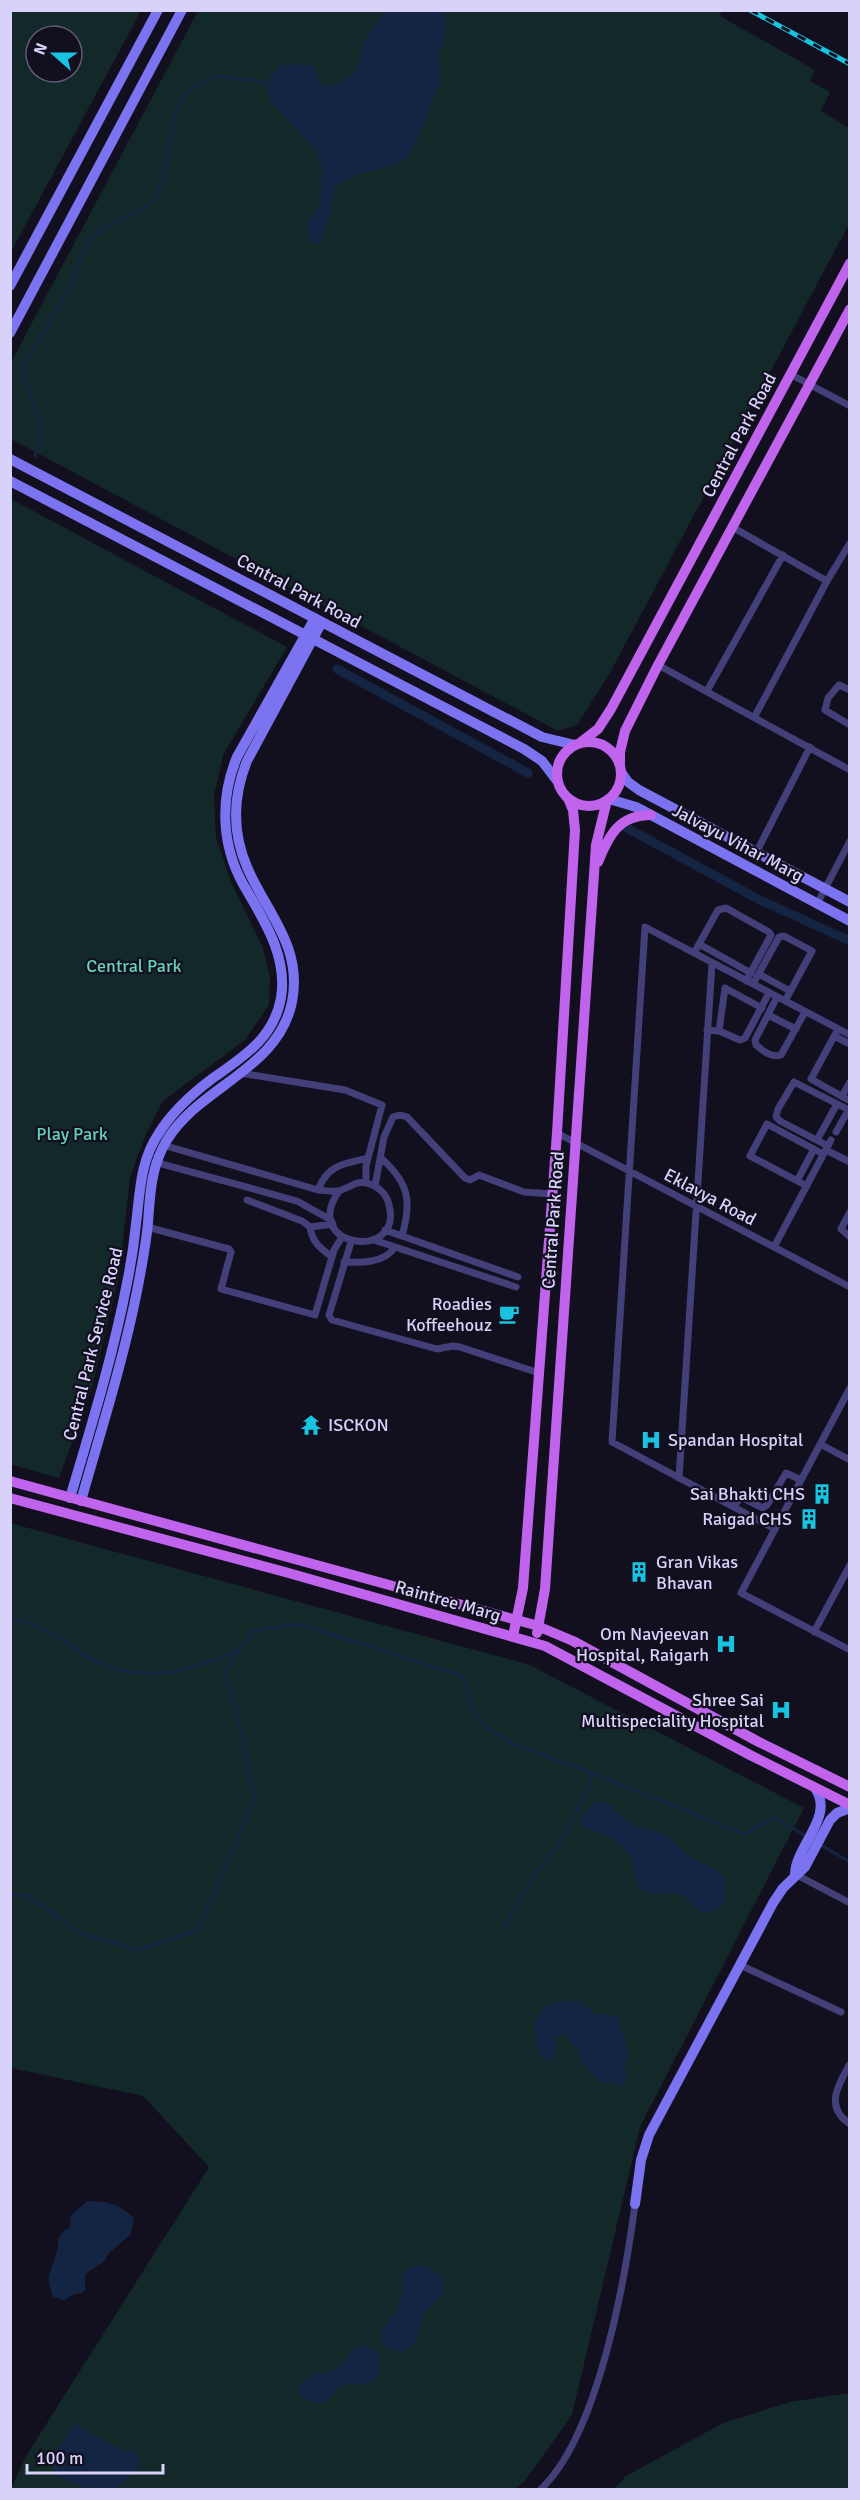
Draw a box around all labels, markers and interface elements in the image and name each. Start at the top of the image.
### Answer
north arrow [24,24,84,84]
text: N [30,40,52,58]
street label: Central Park Road [697,369,781,501]
street label: Central Park Road [233,549,365,633]
street label: Jalvayu Vihar Marg [669,799,807,887]
park label: Central Park [86,955,182,977]
park label: Play Park [36,1123,108,1145]
street label: Central Park Road [537,1150,569,1290]
street label: Eklavya Road [660,1164,760,1230]
street label: Central Park Service Road [58,1245,128,1443]
place label: Roadies Koffeehouz [406,1293,492,1336]
cafe icon: Roadies Koffeehouz [497,1302,521,1326]
temple icon: ISCKON [299,1413,323,1437]
place label: ISCKON [328,1414,389,1436]
hospital icon: Spandan Hospital [639,1428,663,1452]
place label: Spandan Hospital [668,1429,803,1451]
building icon: Sai Bhakti CHS [810,1482,834,1506]
place label: Sai Bhakti CHS [690,1483,805,1505]
building icon: Raigad CHS [797,1507,821,1531]
place label: Raigad CHS [702,1508,792,1530]
place label: Gran Vikas Bhavan [656,1551,738,1594]
building icon: Gran Vikas Bhavan [627,1560,651,1584]
street label: Raintree Marg [393,1575,503,1627]
place label: Om Navjeevan Hospital, Raigarh [576,1623,709,1666]
hospital icon: Om Navjeevan Hospital, Raigarh [714,1632,738,1656]
place label: Shree Sai Multispeciality Hospital [581,1689,764,1732]
hospital icon: Shree Sai Multispeciality Hospital [769,1698,793,1722]
scale bar [27,2437,164,2475]
text: 100 m [36,2447,83,2469]

